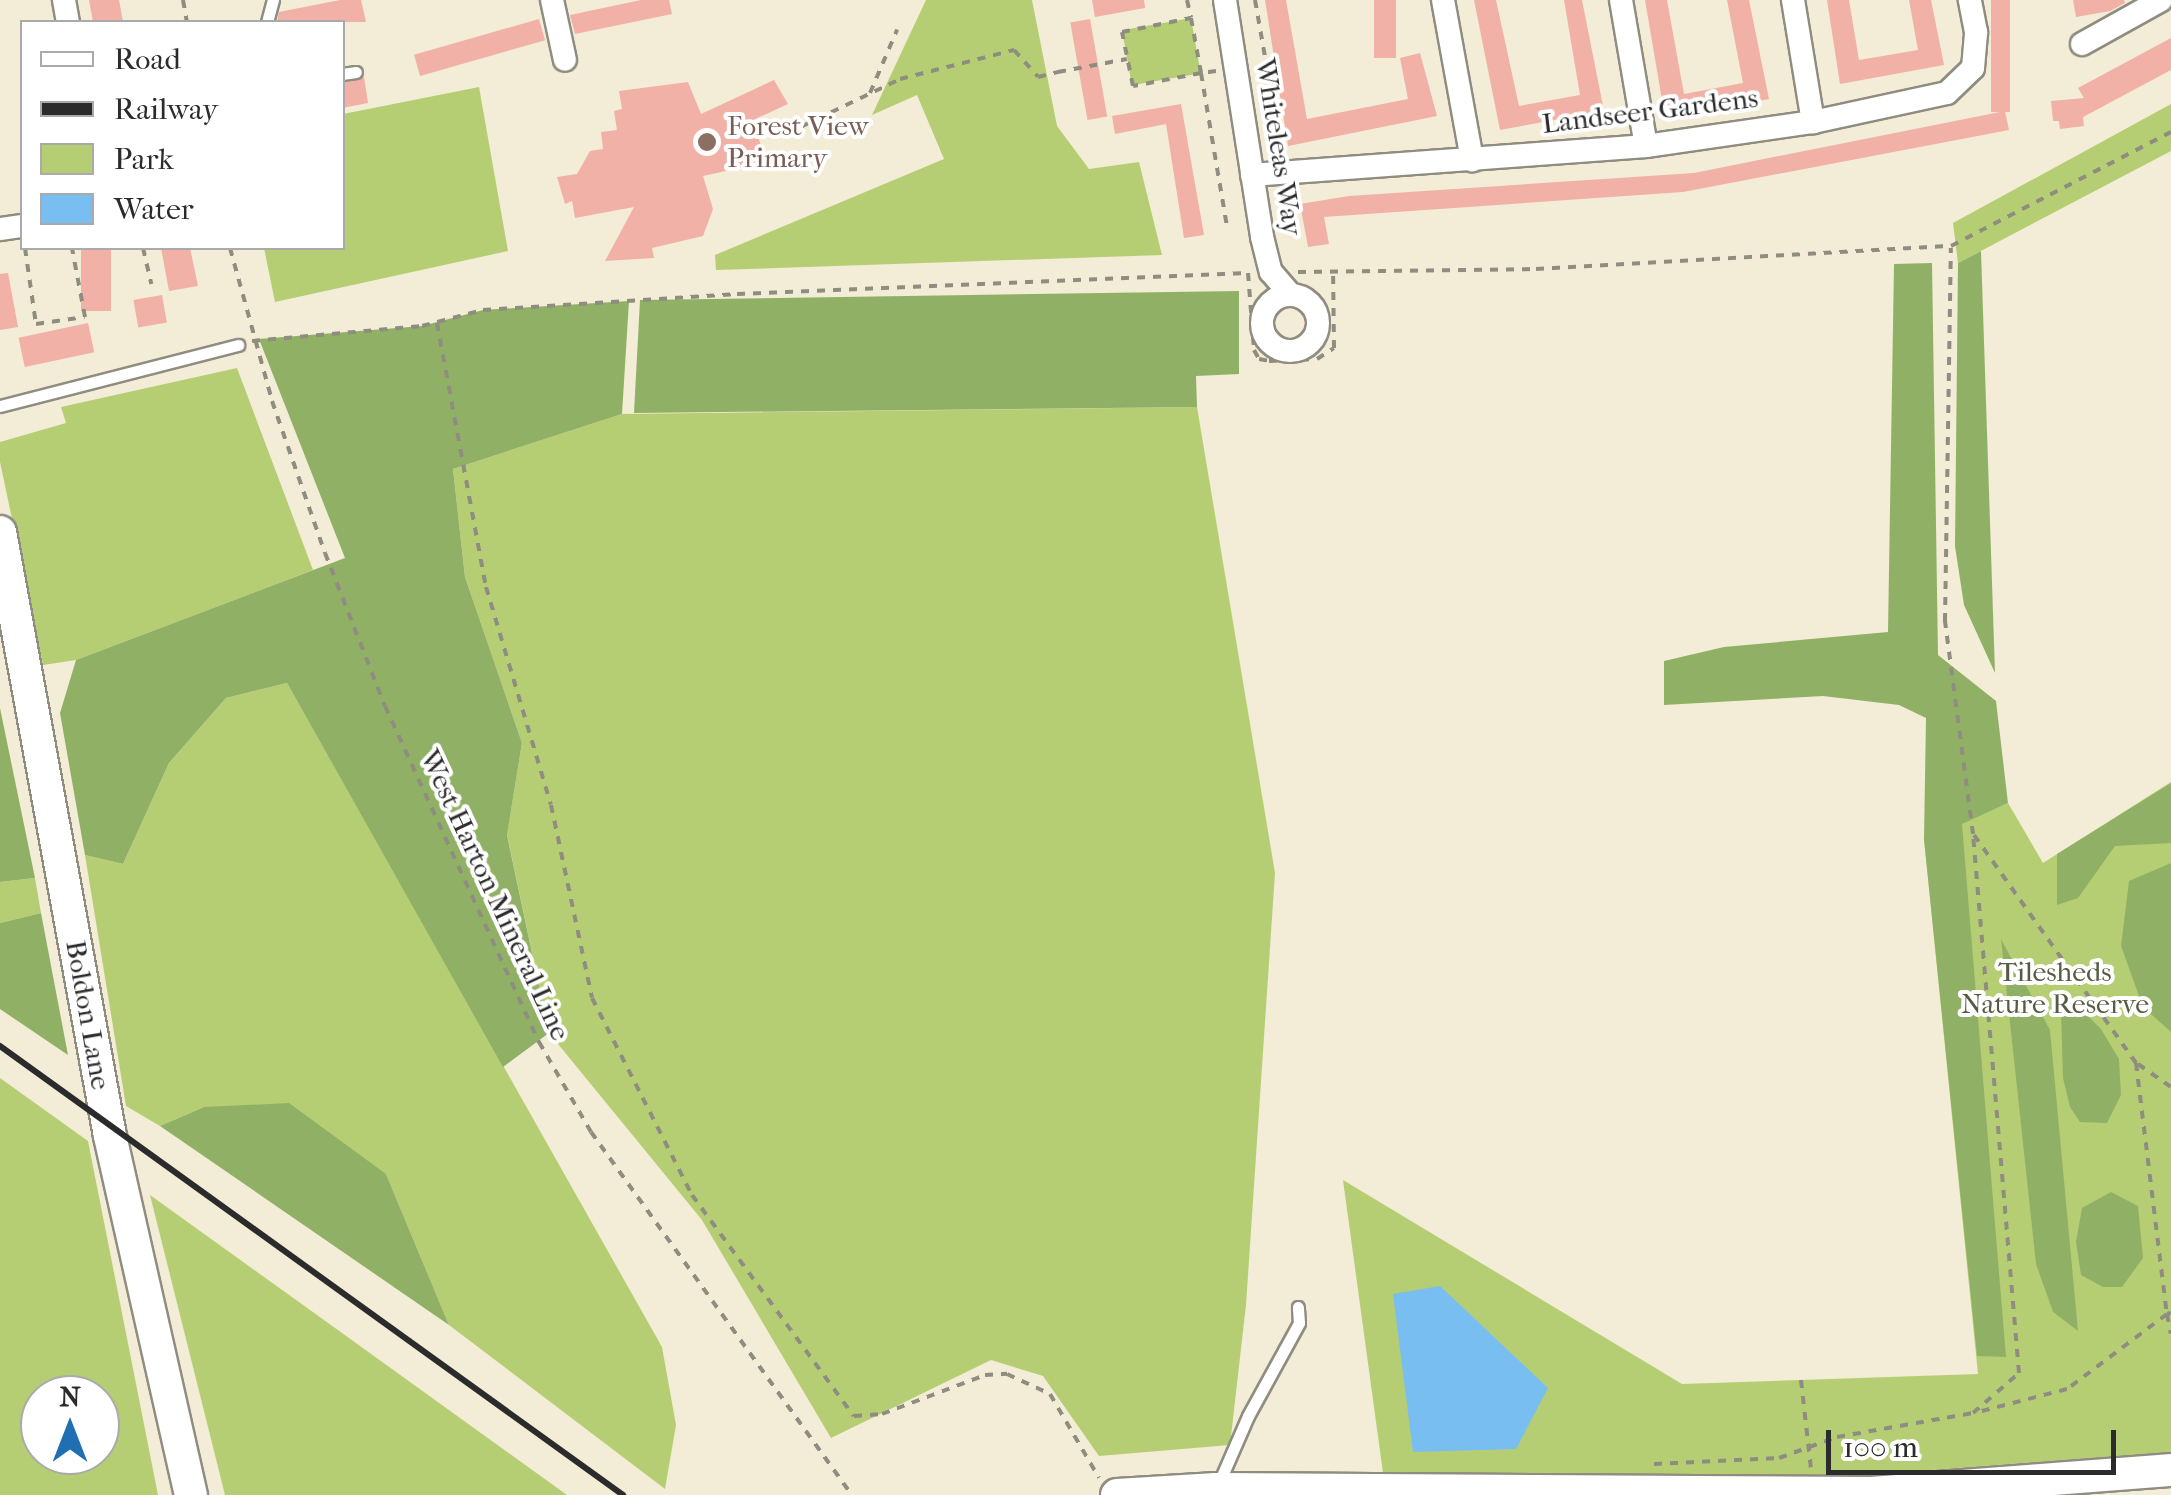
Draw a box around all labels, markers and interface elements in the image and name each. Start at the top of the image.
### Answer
legend [20,20,345,250]
text: Road [114,42,181,77]
street label: Whiteleas Way [1248,56,1310,238]
street label: Landseer Gardens [1540,81,1760,141]
text: Railway [114,92,218,127]
place label: Forest View Primary [727,109,869,175]
marker: Forest View Primary [696,131,718,153]
text: Park [114,142,174,177]
text: Water [114,192,194,227]
street label: West Harton Mineral Line [413,744,577,1046]
street label: Boldon Lane [58,938,118,1092]
park label: Tilesheds Nature Reserve [1961,955,2149,1021]
north arrow [20,1375,120,1475]
text: N [59,1380,81,1413]
scale bar [1831,1410,2121,1472]
text: 100 m [1843,1430,1918,1465]

